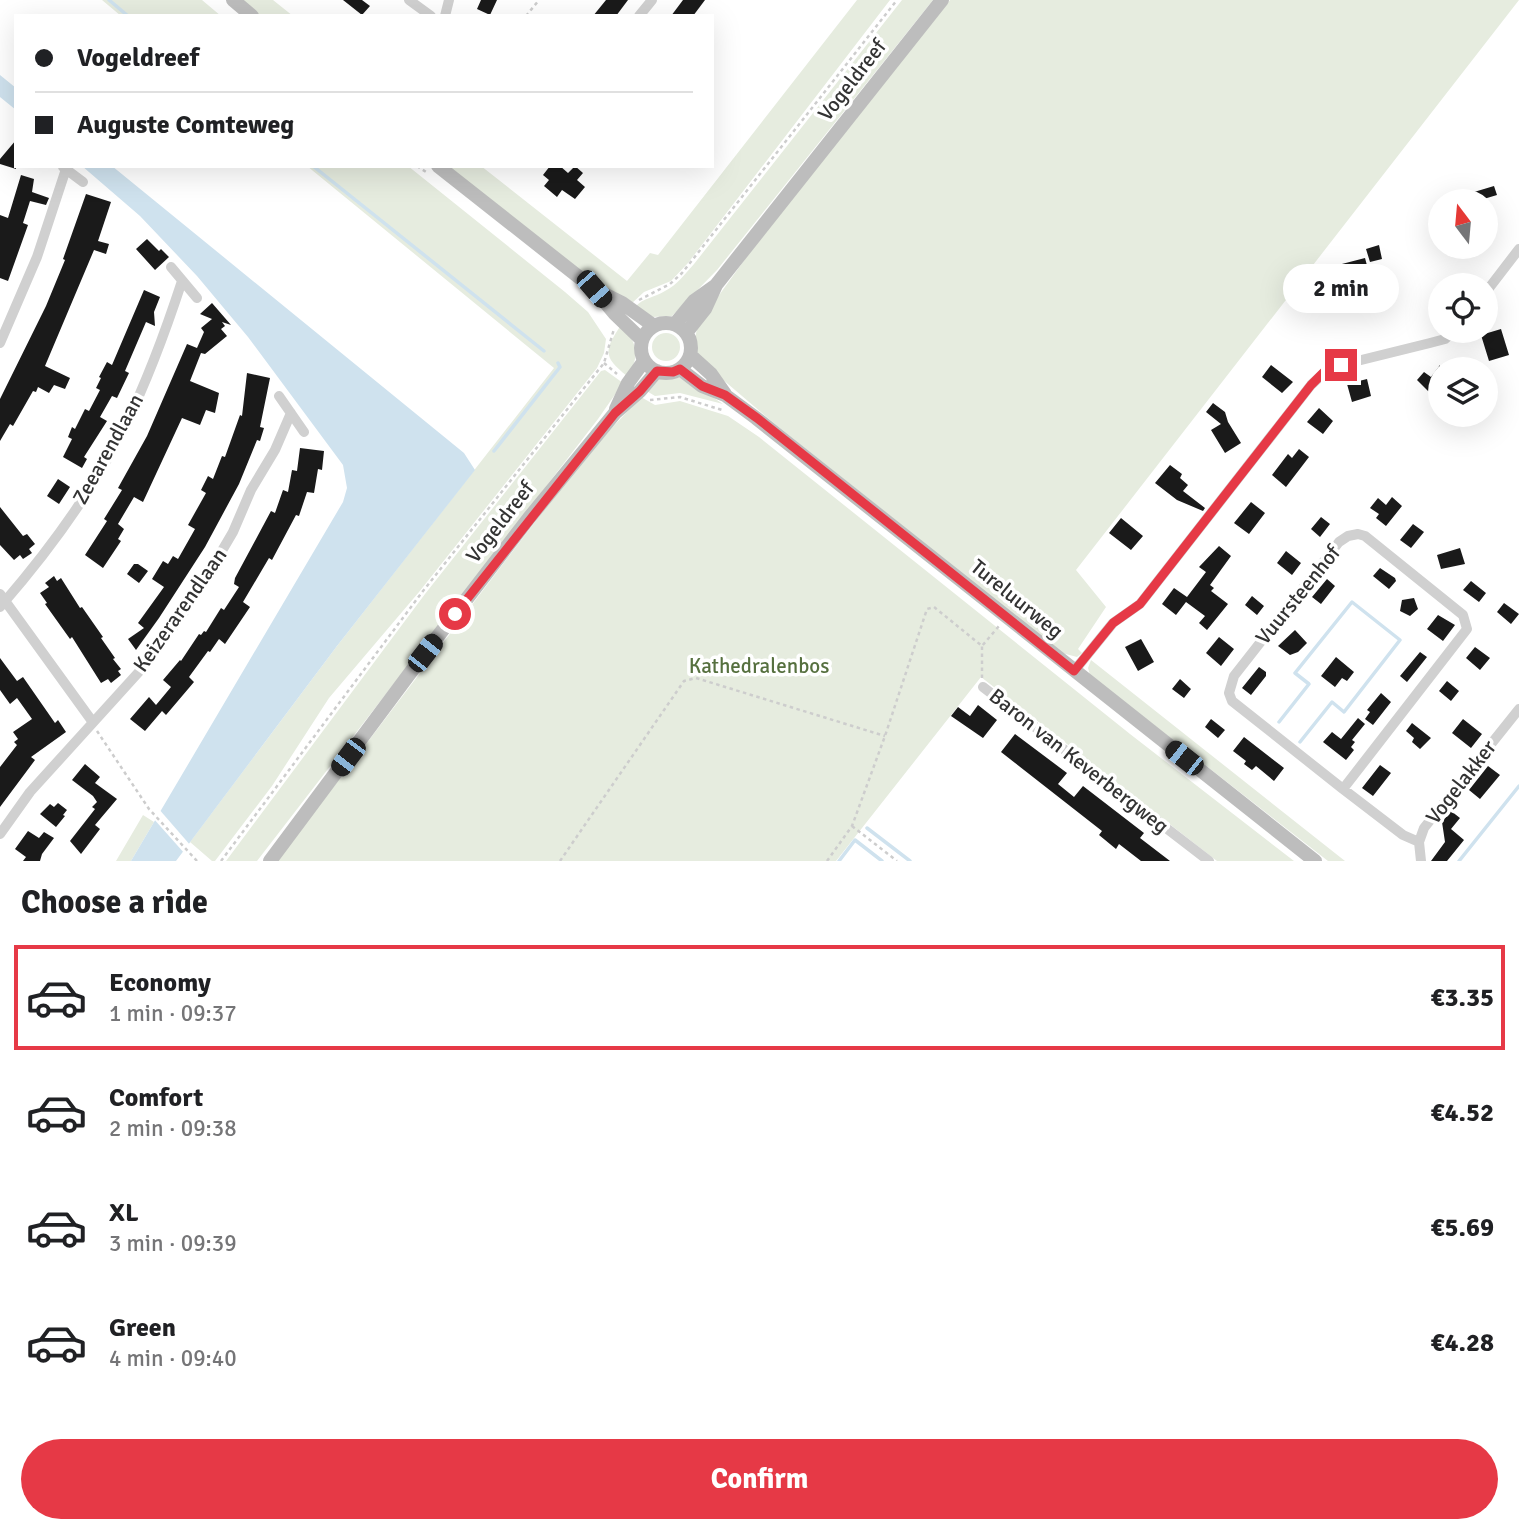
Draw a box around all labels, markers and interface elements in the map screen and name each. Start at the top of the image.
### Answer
street label: Vogeldreef [812,33,892,126]
text: Vogeldreef [77,42,199,74]
text: Auguste Comteweg [77,109,294,141]
north arrow [1428,189,1498,259]
map controls [1428,189,1498,427]
callout: 2 min [1283,264,1399,312]
car [573,266,616,312]
button: locate [1428,273,1498,343]
text: 2 min [1313,274,1369,303]
route end [1325,349,1357,381]
button: layers [1428,357,1498,427]
street label: Zeearendlaan [67,389,149,509]
street label: Vogeldreef [460,475,540,568]
street label: Vuursteenhof [1250,539,1347,650]
street label: Keizerarendlaan [128,543,232,677]
street label: Tureluurweg [965,554,1069,644]
route start [439,598,471,630]
car [404,630,447,676]
park label: Kathedralenbos [689,653,829,679]
street label: Baron van Keverbergweg [984,683,1174,839]
car [327,734,370,780]
street label: Vogelakker [1420,735,1502,829]
car [1161,737,1208,779]
text: Choose a ride [21,883,208,922]
icon: car [25,966,88,1029]
text: Economy [109,967,211,999]
text: €3.35 [1430,982,1494,1014]
text: 1 min · 09:37 [109,999,237,1028]
icon: car [25,1081,88,1144]
text: Comfort [109,1082,203,1114]
text: €4.52 [1430,1097,1494,1129]
text: 2 min · 09:38 [109,1114,237,1143]
icon: car [25,1196,88,1259]
text: XL [109,1197,139,1229]
text: €5.69 [1430,1212,1494,1244]
text: 3 min · 09:39 [109,1229,237,1258]
icon: car [25,1311,88,1374]
text: Green [109,1312,176,1344]
text: €4.28 [1430,1327,1494,1359]
text: 4 min · 09:40 [109,1344,237,1373]
button: Confirm [21,1439,1498,1519]

